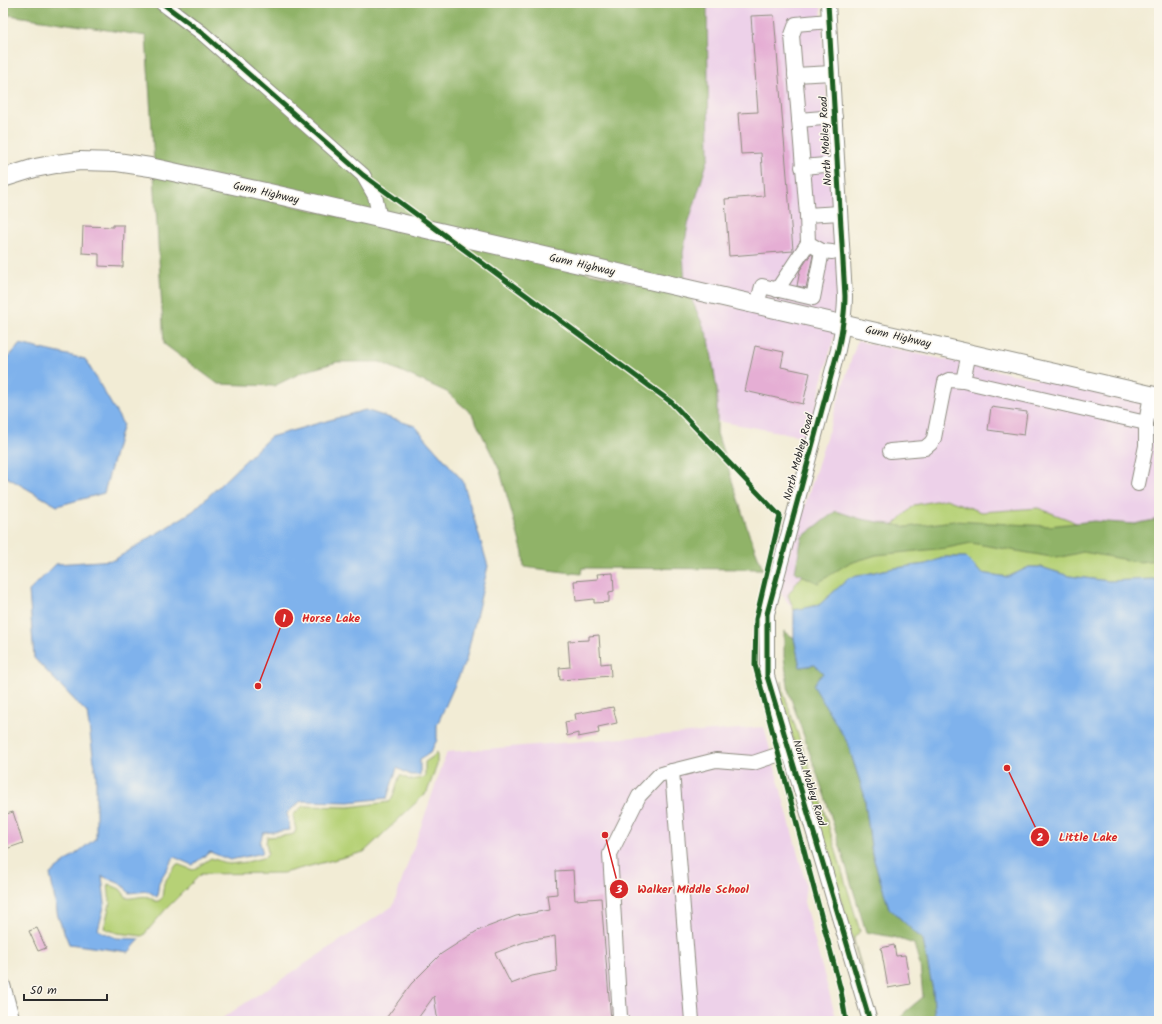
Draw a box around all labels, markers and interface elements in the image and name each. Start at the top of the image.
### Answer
street label: North Mobley Road [815,95,837,186]
street label: Gunn Highway [231,177,301,209]
street label: Gunn Highway [547,249,617,281]
street label: Gunn Highway [863,321,933,353]
street label: North Mobley Road [779,411,819,502]
callout: Horse Lake [274,606,368,630]
text: 1 [282,609,286,628]
text: Horse Lake [302,609,360,628]
street label: North Mobley Road [787,738,831,829]
callout: Little Lake [1030,825,1125,849]
text: 2 [1037,828,1044,847]
text: Little Lake [1059,828,1117,847]
callout: Walker Middle School [609,877,757,901]
text: 3 [615,880,623,899]
text: Walker Middle School [637,880,750,899]
scale bar [24,976,107,1002]
text: 50 m [30,981,57,1000]

